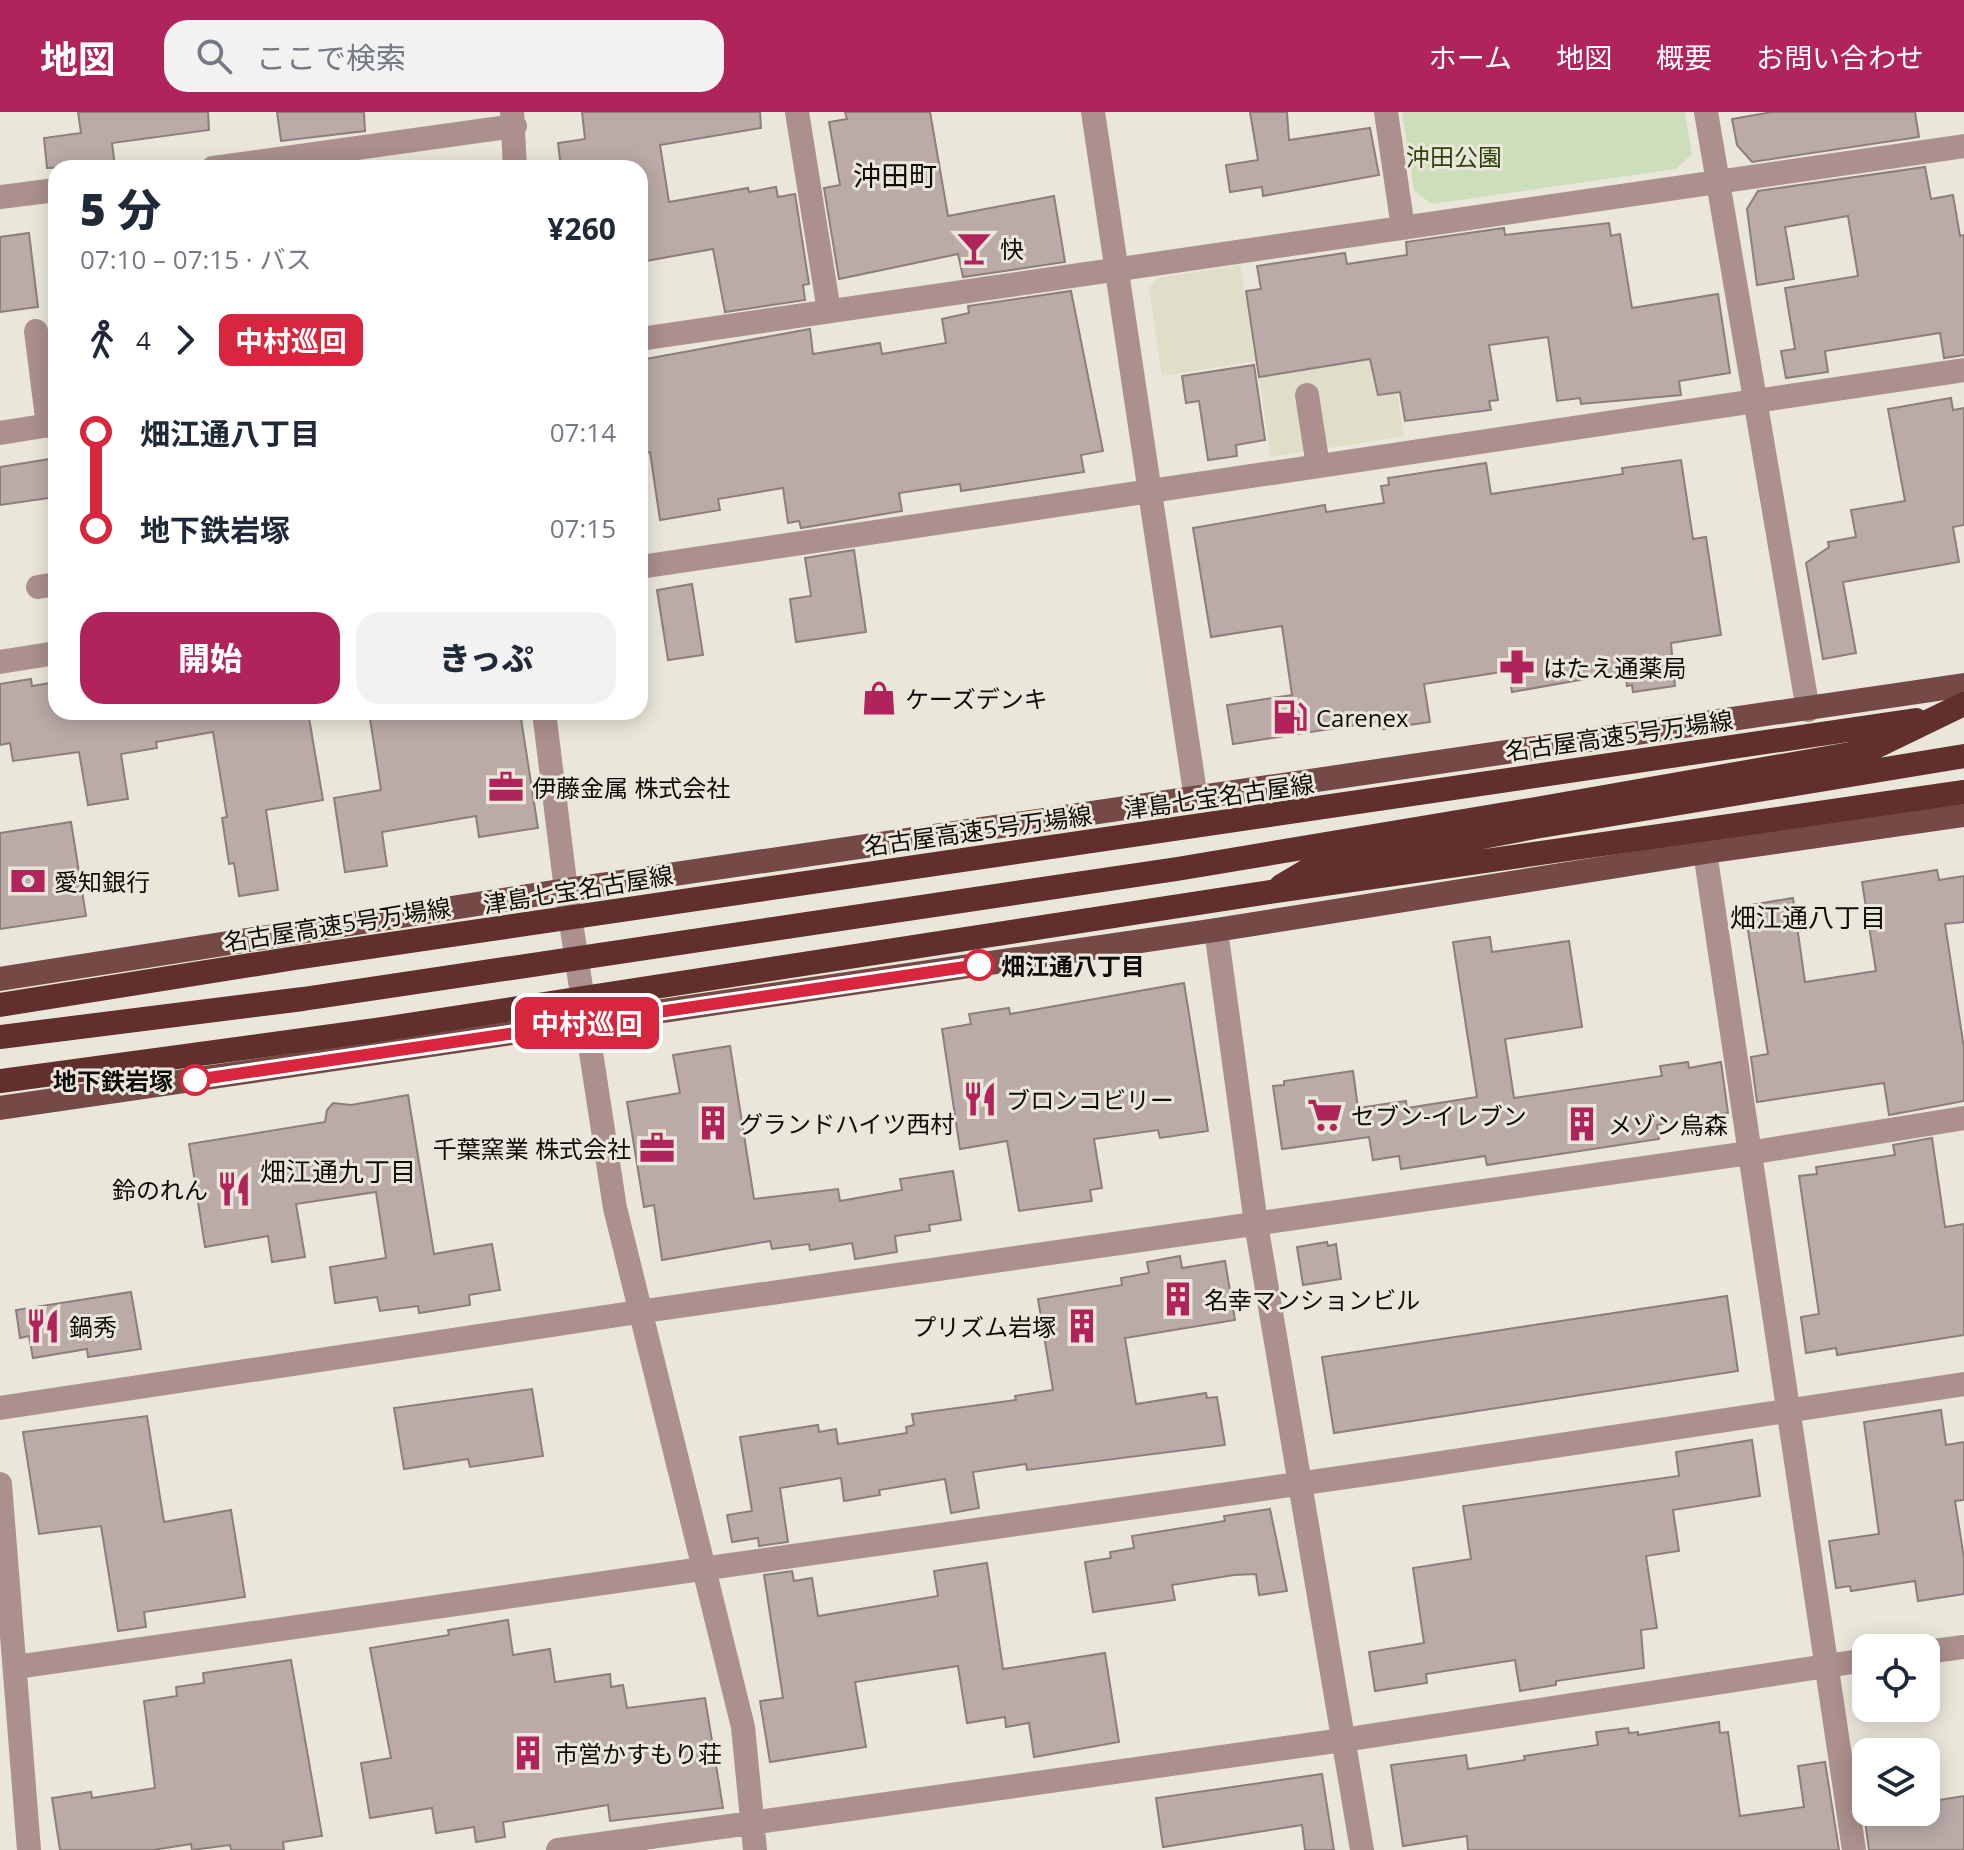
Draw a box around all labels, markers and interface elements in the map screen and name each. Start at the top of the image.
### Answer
search box [164,20,724,92]
text: 地図 [40,32,116,84]
icon: search [192,34,236,78]
text: ここで検索 [256,37,406,78]
text: ホーム [1429,38,1512,76]
text: 地図 [1556,38,1612,76]
text: 概要 [1656,38,1712,76]
text: お問い合わせ [1756,38,1924,76]
park label: 沖田公園 [1406,140,1502,173]
district label: 沖田町 [853,156,937,194]
text: 5 分 [80,179,161,239]
text: ¥260 [547,208,616,249]
bar icon: 快 [955,229,993,267]
place label: 快 [1000,232,1024,265]
text: 07:10 – 07:15 · バス [80,241,311,277]
icon: walk [80,318,124,362]
icon: forward [163,318,207,362]
text: 中村巡回 [235,321,347,359]
text: 4 [136,322,151,358]
text: 畑江通八丁目 [140,413,320,454]
text: 07:14 [550,414,616,450]
text: 地下鉄岩塚 [140,509,290,550]
text: 07:15 [550,510,616,546]
button: 開始 [80,612,340,704]
button: きっぷ [356,612,616,704]
pharmacy icon: はたえ通薬局 [1498,648,1536,686]
place label: はたえ通薬局 [1543,651,1687,684]
shop icon: ケーズデンキ [860,679,898,717]
place label: ケーズデンキ [905,682,1048,715]
fuel station icon: Carenex [1271,698,1309,736]
place label: Carenex [1316,701,1409,734]
street label: 名古屋高速5号万場線 [1503,703,1735,767]
street label: 津島七宝名古屋線 [1122,766,1316,826]
office icon: 伊藤金属 株式会社 [487,768,525,806]
place label: 伊藤金属 株式会社 [532,771,730,804]
street label: 名古屋高速5号万場線 [862,798,1094,862]
street label: 津島七宝名古屋線 [481,858,675,920]
bank icon: 愛知銀行 [9,862,47,900]
place label: 愛知銀行 [54,865,150,898]
street label: 名古屋高速5号万場線 [221,890,453,958]
district label: 畑江通八丁目 [1730,899,1886,935]
place label: 畑江通八丁目 [1001,949,1145,982]
marker: 畑江通八丁目 [964,950,994,980]
line badge: 中村巡回 [531,997,643,1049]
text: 中村巡回 [531,1004,643,1042]
place label: 地下鉄岩塚 [53,1064,173,1097]
marker: 地下鉄岩塚 [180,1065,210,1095]
restaurant icon: ブロンコビリー [961,1080,999,1118]
place label: ブロンコビリー [1006,1083,1174,1116]
supermarket icon: セブン-イレブン [1306,1096,1344,1134]
place label: セブン-イレブン [1351,1099,1527,1132]
building icon: グランドハイツ西村 [694,1104,732,1142]
building icon: メゾン烏森 [1563,1105,1601,1143]
place label: グランドハイツ西村 [739,1107,955,1140]
place label: メゾン烏森 [1608,1108,1728,1141]
office icon: 千葉窯業 株式会社 [638,1129,676,1167]
place label: 千葉窯業 株式会社 [433,1132,631,1165]
district label: 畑江通九丁目 [260,1153,416,1189]
restaurant icon: 鈴のれん [215,1170,253,1208]
place label: 鈴のれん [112,1173,208,1206]
building icon: 名幸マンションビル [1159,1280,1197,1318]
place label: 名幸マンションビル [1204,1283,1420,1316]
restaurant icon: 鍋秀 [24,1307,62,1345]
building icon: プリズム岩塚 [1063,1307,1101,1345]
place label: 鍋秀 [69,1310,117,1343]
place label: プリズム岩塚 [912,1310,1056,1343]
map controls [1852,1634,1940,1826]
button: locate [1852,1634,1940,1722]
building icon: 市営かすもり荘 [509,1734,547,1772]
place label: 市営かすもり荘 [554,1737,722,1770]
button: layers [1852,1738,1940,1826]

